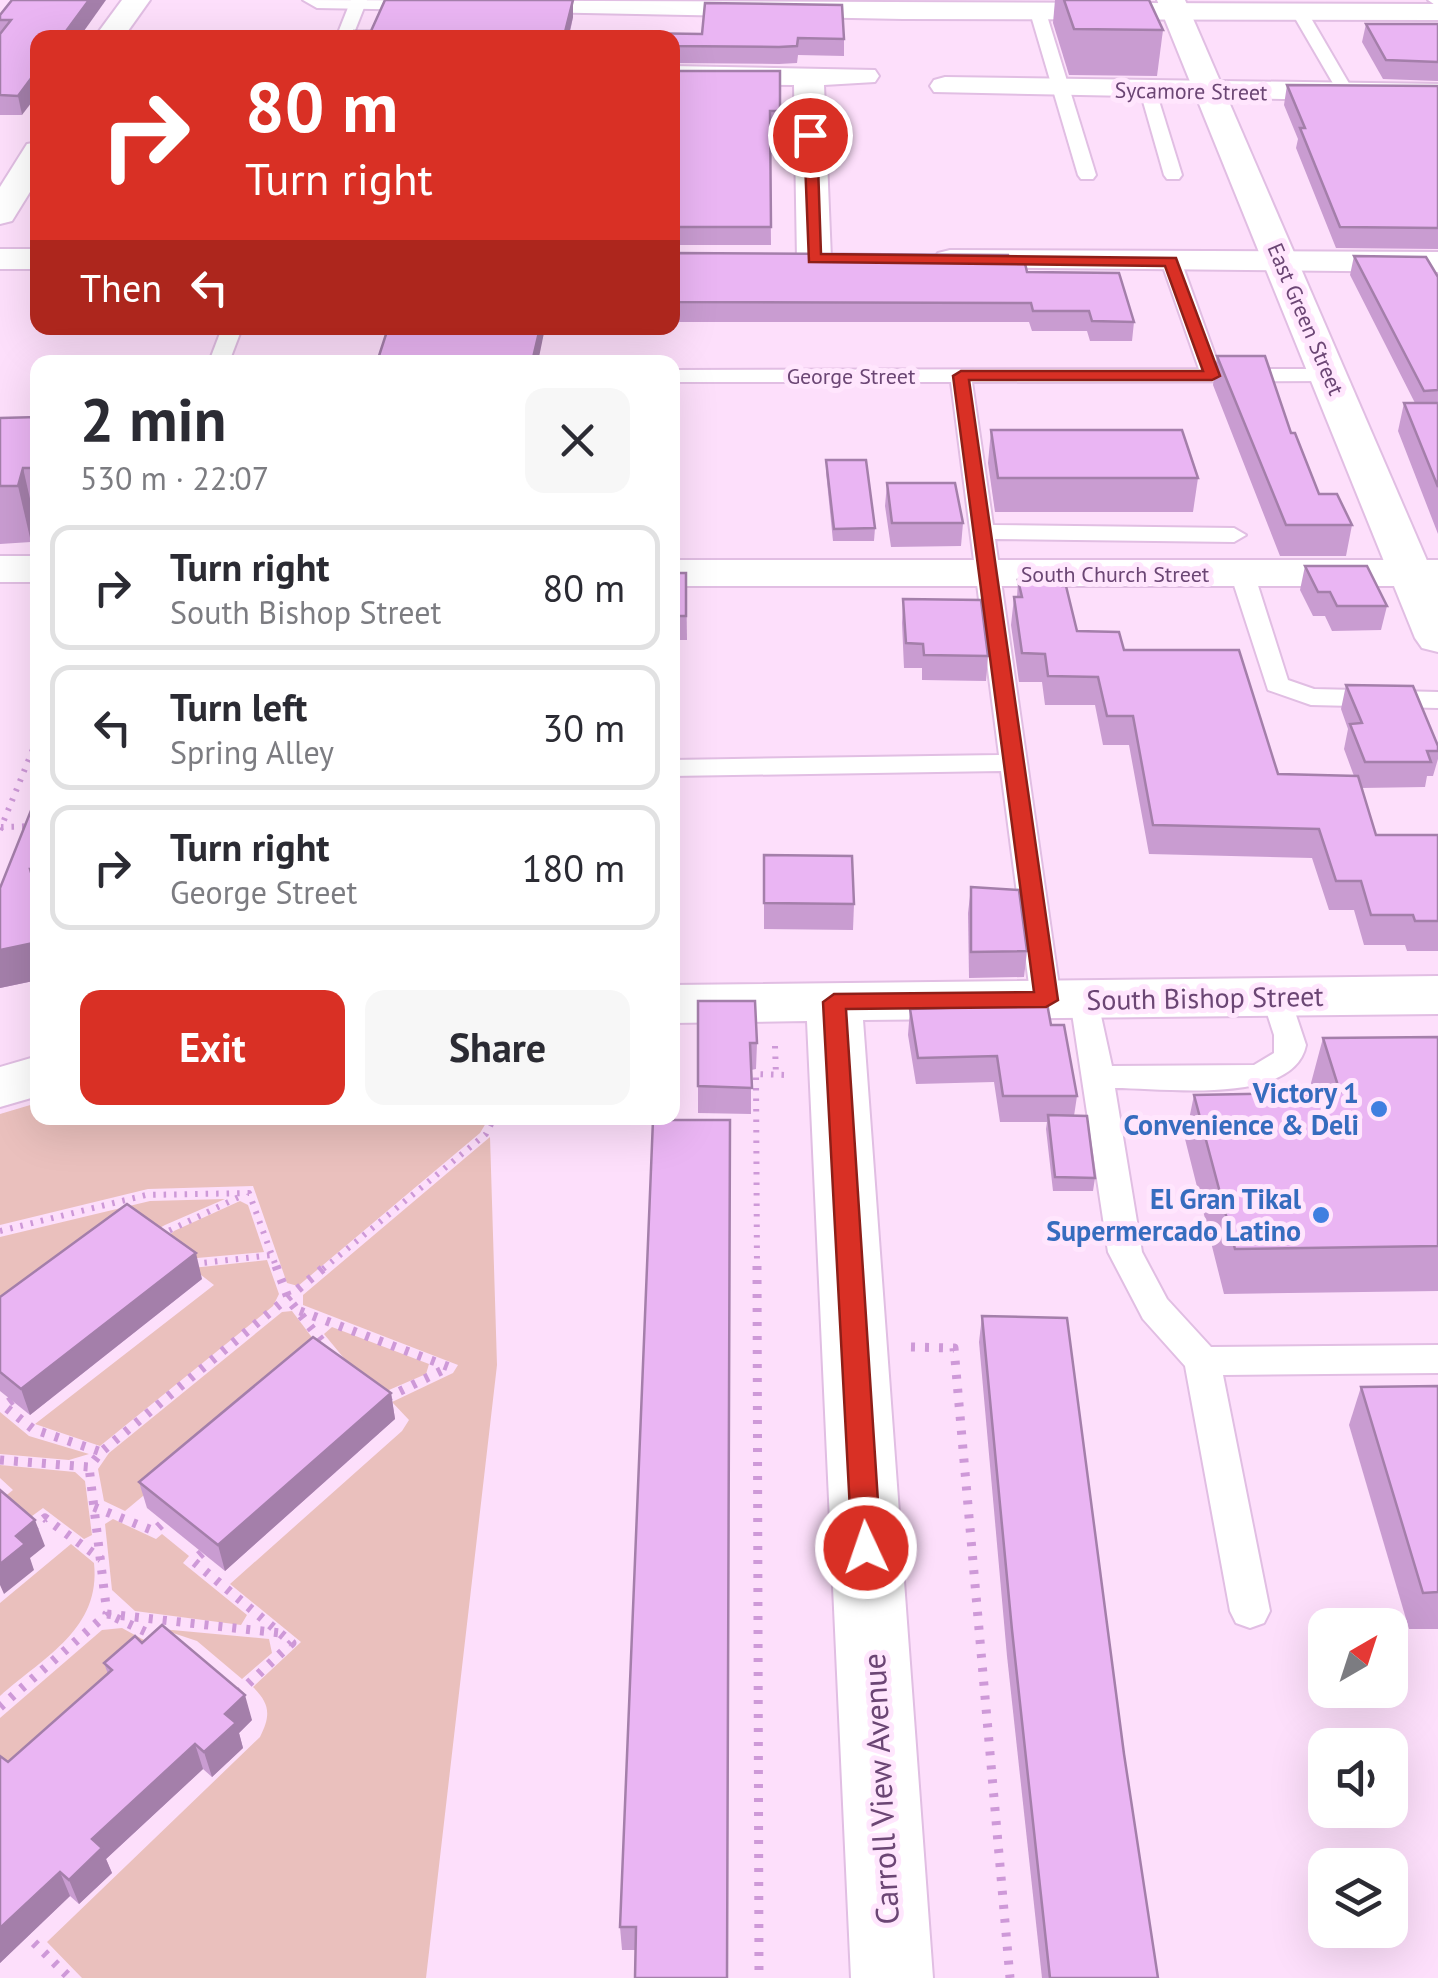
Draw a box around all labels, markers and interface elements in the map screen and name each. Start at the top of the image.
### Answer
text: 80 m [245,61,398,151]
icon: right [80,70,210,200]
street label: Sycamore Street [1114,76,1268,106]
pin [768,93,853,178]
icon: arrive [783,108,838,163]
text: Turn right [245,149,433,207]
street label: East Green Street [1261,239,1351,400]
icon: left [182,260,237,315]
text: Then [80,263,162,312]
street label: George Street [787,362,916,390]
text: 2 min [80,380,226,458]
button: close [525,388,630,493]
text: 530 m · 22:07 [80,457,269,499]
text: Turn right [170,542,330,591]
icon: right [85,560,140,615]
street label: South Church Street [1021,560,1210,588]
text: 80 m [543,563,625,612]
text: South Bishop Street [170,591,441,633]
text: Turn left [170,682,307,731]
icon: left [85,700,140,755]
text: 30 m [543,703,625,752]
text: Spring Alley [170,731,334,773]
text: Turn right [170,822,330,871]
icon: right [85,840,140,895]
text: 180 m [522,843,625,892]
text: George Street [170,871,357,913]
street label: South Bishop Street [1086,977,1324,1018]
button: Exit [80,990,345,1105]
button: Share [365,990,630,1105]
place label: Victory 1 Convenience & Deli [1123,1074,1359,1143]
marker: Victory 1 Convenience & Deli [1368,1098,1390,1120]
place label: El Gran Tikal Supermercado Latino [1046,1180,1302,1249]
marker: El Gran Tikal Supermercado Latino [1310,1204,1332,1226]
position arrow [814,1496,918,1600]
north arrow [1308,1608,1408,1708]
map controls [1308,1608,1408,1948]
street label: Carroll View Avenue [852,1652,908,1926]
button: sound [1308,1728,1408,1828]
button: layers [1308,1848,1408,1948]

